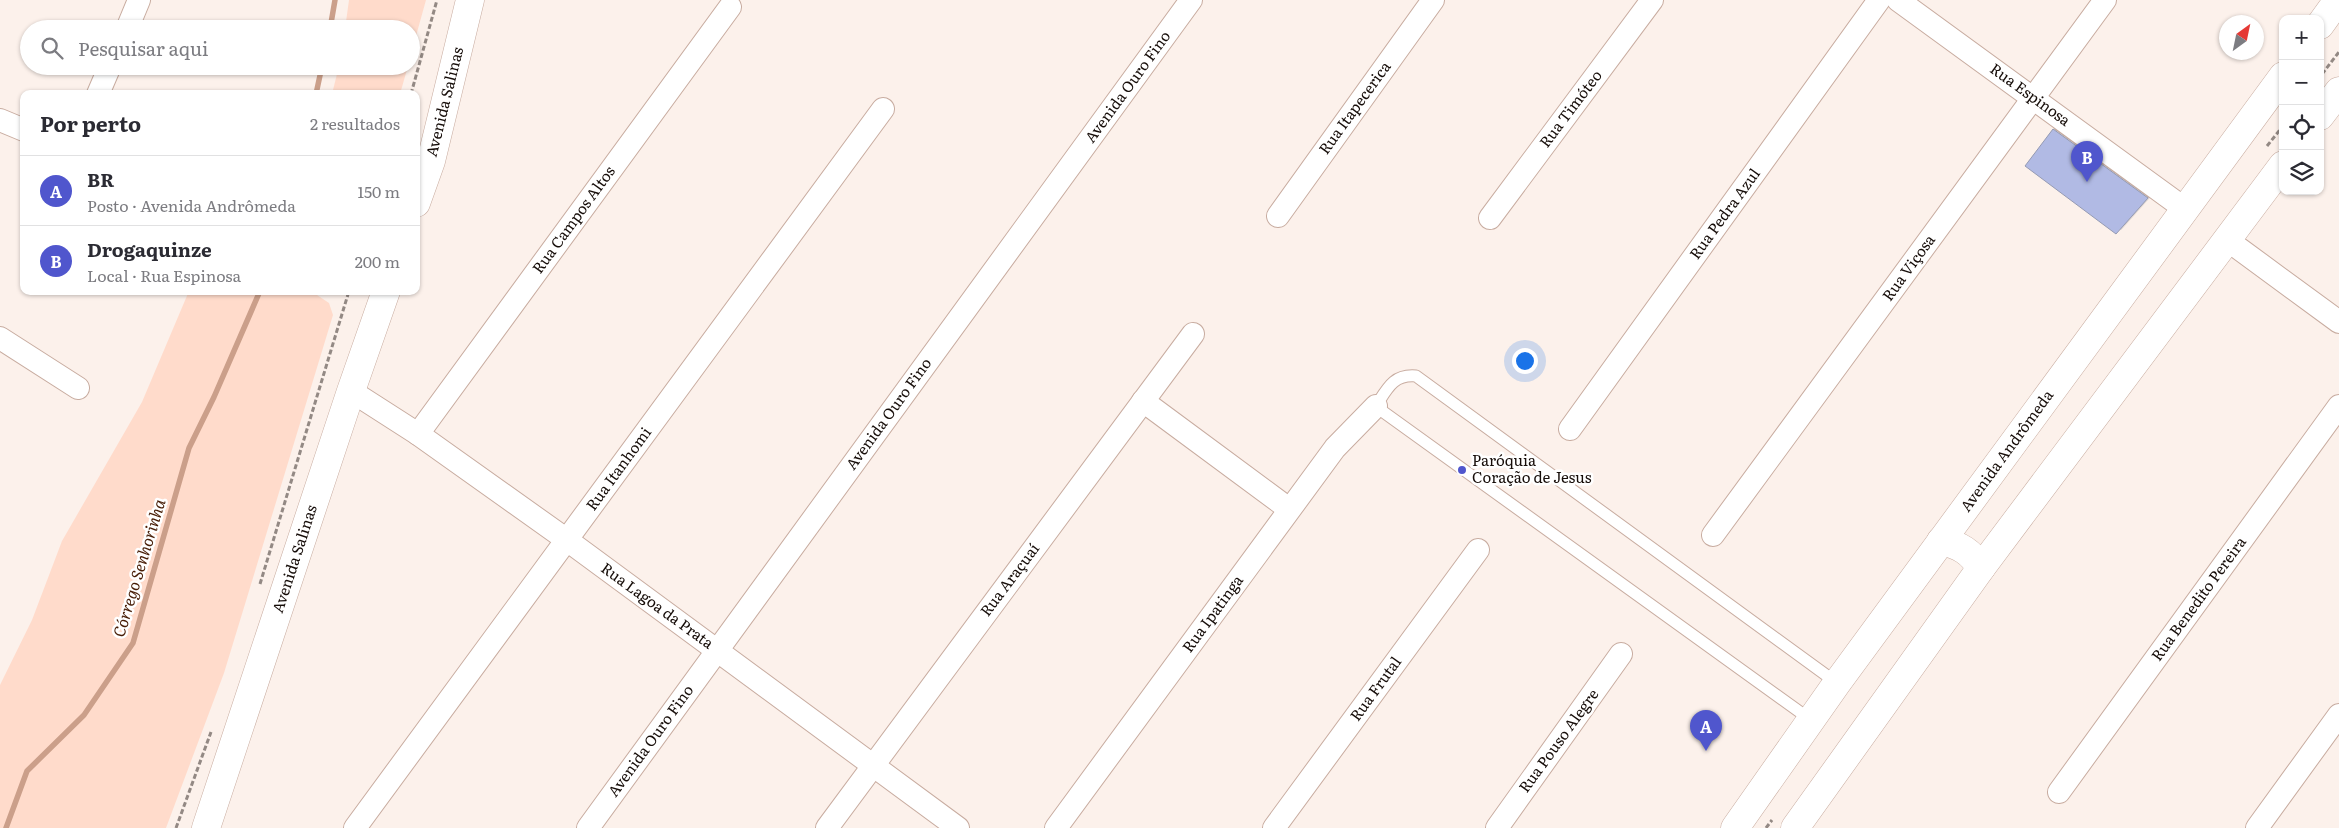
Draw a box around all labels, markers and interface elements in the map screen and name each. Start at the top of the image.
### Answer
north arrow [2219,15,2264,60]
map controls [2279,15,2324,195]
button: + [2279,15,2324,60]
search box [20,20,420,75]
street label: Avenida Ouro Fino [1078,25,1175,147]
icon: search [38,34,66,62]
text: Pesquisar aqui [78,34,208,62]
street label: Avenida Salinas [419,44,468,159]
street label: Rua Itapecerica [1312,55,1396,158]
street label: Rua Espinosa [1986,57,2077,131]
button: − [2279,60,2324,105]
street label: Rua Timóteo [1533,64,1607,152]
button: locate [2279,105,2324,150]
text: Por perto [40,107,141,138]
text: 2 resultados [310,111,400,135]
pin: B [2071,141,2103,182]
button: layers [2279,150,2324,195]
street label: Rua Campos Altos [526,160,620,278]
street label: Rua Pedra Azul [1683,163,1765,263]
text: BR [87,165,114,193]
text: A [50,179,62,203]
text: 150 m [357,179,400,203]
text: Posto · Avenida Andrômeda [87,193,296,217]
street label: Rua Viçosa [1876,228,1940,305]
text: Drogaquinze [87,235,212,263]
text: B [50,249,62,273]
text: 200 m [355,249,400,273]
text: Local · Rua Espinosa [87,263,241,287]
your location [1512,348,1538,374]
street label: Avenida Ouro Fino [839,352,936,474]
street label: Avenida Andrômeda [1954,384,2058,516]
street label: Rua Itanhomi [580,422,656,515]
place label: Paróquia Coração de Jesus [1472,448,1592,488]
marker: Paróquia Coração de Jesus [1456,464,1468,476]
water label: Córrego Senhorinha [106,495,171,640]
street label: Avenida Salinas [265,501,322,616]
street label: Rua Benedito Pereira [2145,530,2251,665]
street label: Rua Araçuaí [974,538,1044,621]
street label: Rua Lagoa da Prata [597,556,720,654]
street label: Rua Ipatinga [1176,569,1248,657]
street label: Rua Frutal [1343,651,1406,725]
street label: Avenida Ouro Fino [601,679,698,801]
street label: Rua Pouso Alegre [1512,683,1603,797]
pin: A [1690,710,1722,751]

